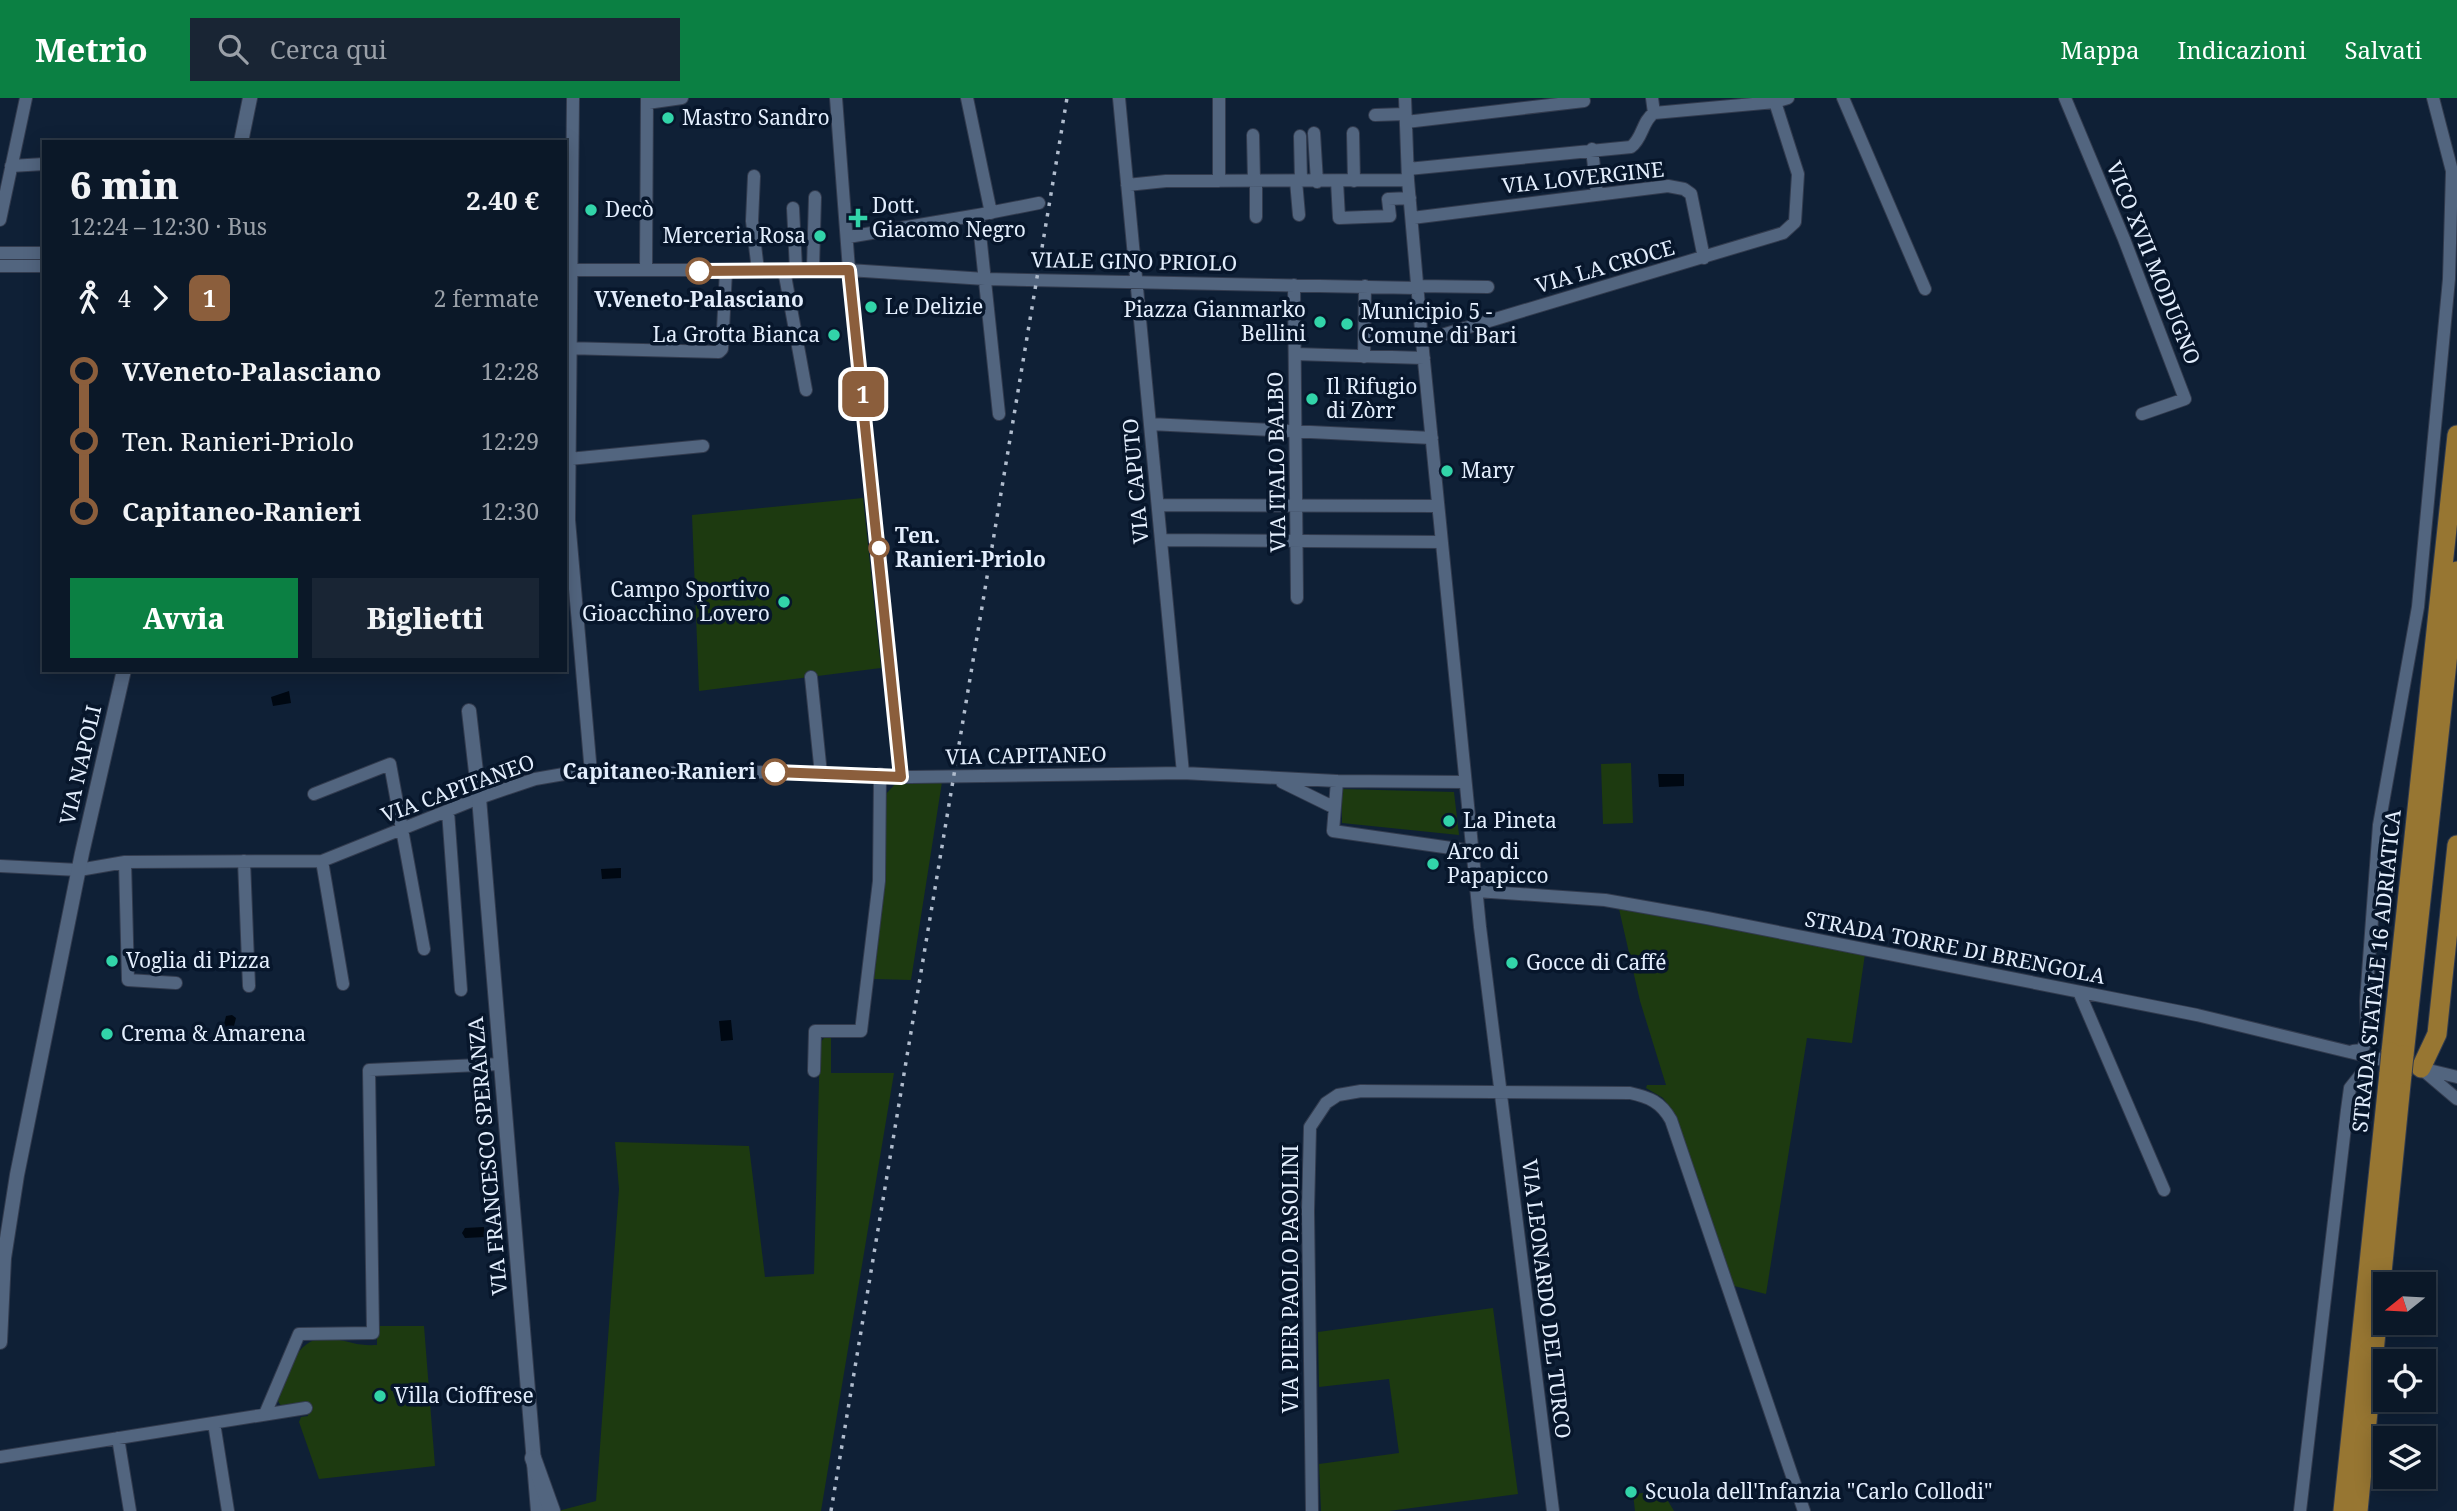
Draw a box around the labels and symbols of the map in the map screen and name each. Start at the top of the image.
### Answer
place label: Mastro Sandro [682,103,830,131]
marker: Mastro Sandro [660,110,676,126]
street label: VIA LOVERGINE [1500,155,1665,199]
street label: VICO XVII MODUGNO [2100,157,2208,368]
place label: Dott. Giacomo Negro [872,191,1026,243]
place label: Decò [605,195,654,223]
marker: Decò [583,202,599,218]
marker: Dott. Giacomo Negro [850,210,866,226]
place label: Merceria Rosa [663,221,806,249]
marker: Merceria Rosa [812,228,828,244]
street label: VIA LA CROCE [1532,233,1677,299]
street label: VIALE GINO PRIOLO [1031,245,1237,277]
marker: V.Veneto-Palasciano [686,258,712,284]
place label: V.Veneto-Palasciano [594,285,804,313]
place label: Le Delizie [885,292,983,320]
place label: Piazza Gianmarko Bellini [1123,295,1306,347]
place label: Municipio 5 - Comune di Bari [1361,297,1517,349]
marker: Le Delizie [863,299,879,315]
marker: Piazza Gianmarko Bellini [1312,314,1328,330]
marker: Municipio 5 - Comune di Bari [1339,316,1355,332]
place label: La Grotta Bianca [653,320,820,348]
marker: La Grotta Bianca [826,327,842,343]
line badge: 1 [840,371,886,417]
street label: VIA ITALO BALBO [1260,371,1292,553]
place label: Il Rifugio di Zòrr [1326,372,1417,424]
marker: Il Rifugio di Zòrr [1304,391,1320,407]
street label: VIA CAPUTO [1116,417,1154,545]
place label: Mary [1461,456,1514,484]
marker: Mary [1439,463,1455,479]
place label: Ten. Ranieri-Priolo [895,521,1046,573]
marker: Ten. Ranieri-Priolo [869,538,889,558]
place label: Campo Sportivo Gioacchino Lovero [582,575,770,627]
marker: Campo Sportivo Gioacchino Lovero [776,594,792,610]
street label: VIA NAPOLI [53,702,107,827]
street label: VIA CAPITANEO [945,740,1107,770]
street label: VIA CAPITANEO [377,747,538,829]
place label: Capitaneo-Ranieri [563,757,757,785]
marker: Capitaneo-Ranieri [762,759,788,785]
place label: La Pineta [1463,806,1557,834]
street label: STRADA STATALE 16 ADRIATICA [2345,808,2407,1134]
marker: La Pineta [1441,813,1457,829]
place label: Arco di Papapicco [1447,837,1549,889]
marker: Arco di Papapicco [1425,856,1441,872]
street label: STRADA TORRE DI BRENGOLA [1803,904,2108,990]
place label: Voglia di Pizza [126,946,271,974]
place label: Gocce di Caffé [1526,948,1666,976]
marker: Voglia di Pizza [104,953,120,969]
marker: Gocce di Caffé [1504,955,1520,971]
street label: VIA FRANCESCO SPERANZA [461,1015,513,1297]
place label: Crema & Amarena [121,1019,306,1047]
marker: Crema & Amarena [99,1026,115,1042]
street label: VIA PIER PAOLO PASOLINI [1276,1145,1304,1413]
street label: VIA LEONARDO DEL TURCO [1516,1157,1578,1440]
north arrow [2373,1272,2436,1335]
place label: Villa Cioffrese [394,1381,534,1409]
marker: Villa Cioffrese [372,1388,388,1404]
place label: Scuola dell'Infanzia "Carlo Collodi" [1645,1477,1992,1505]
marker: Scuola dell'Infanzia "Carlo Collodi" [1623,1484,1639,1500]

